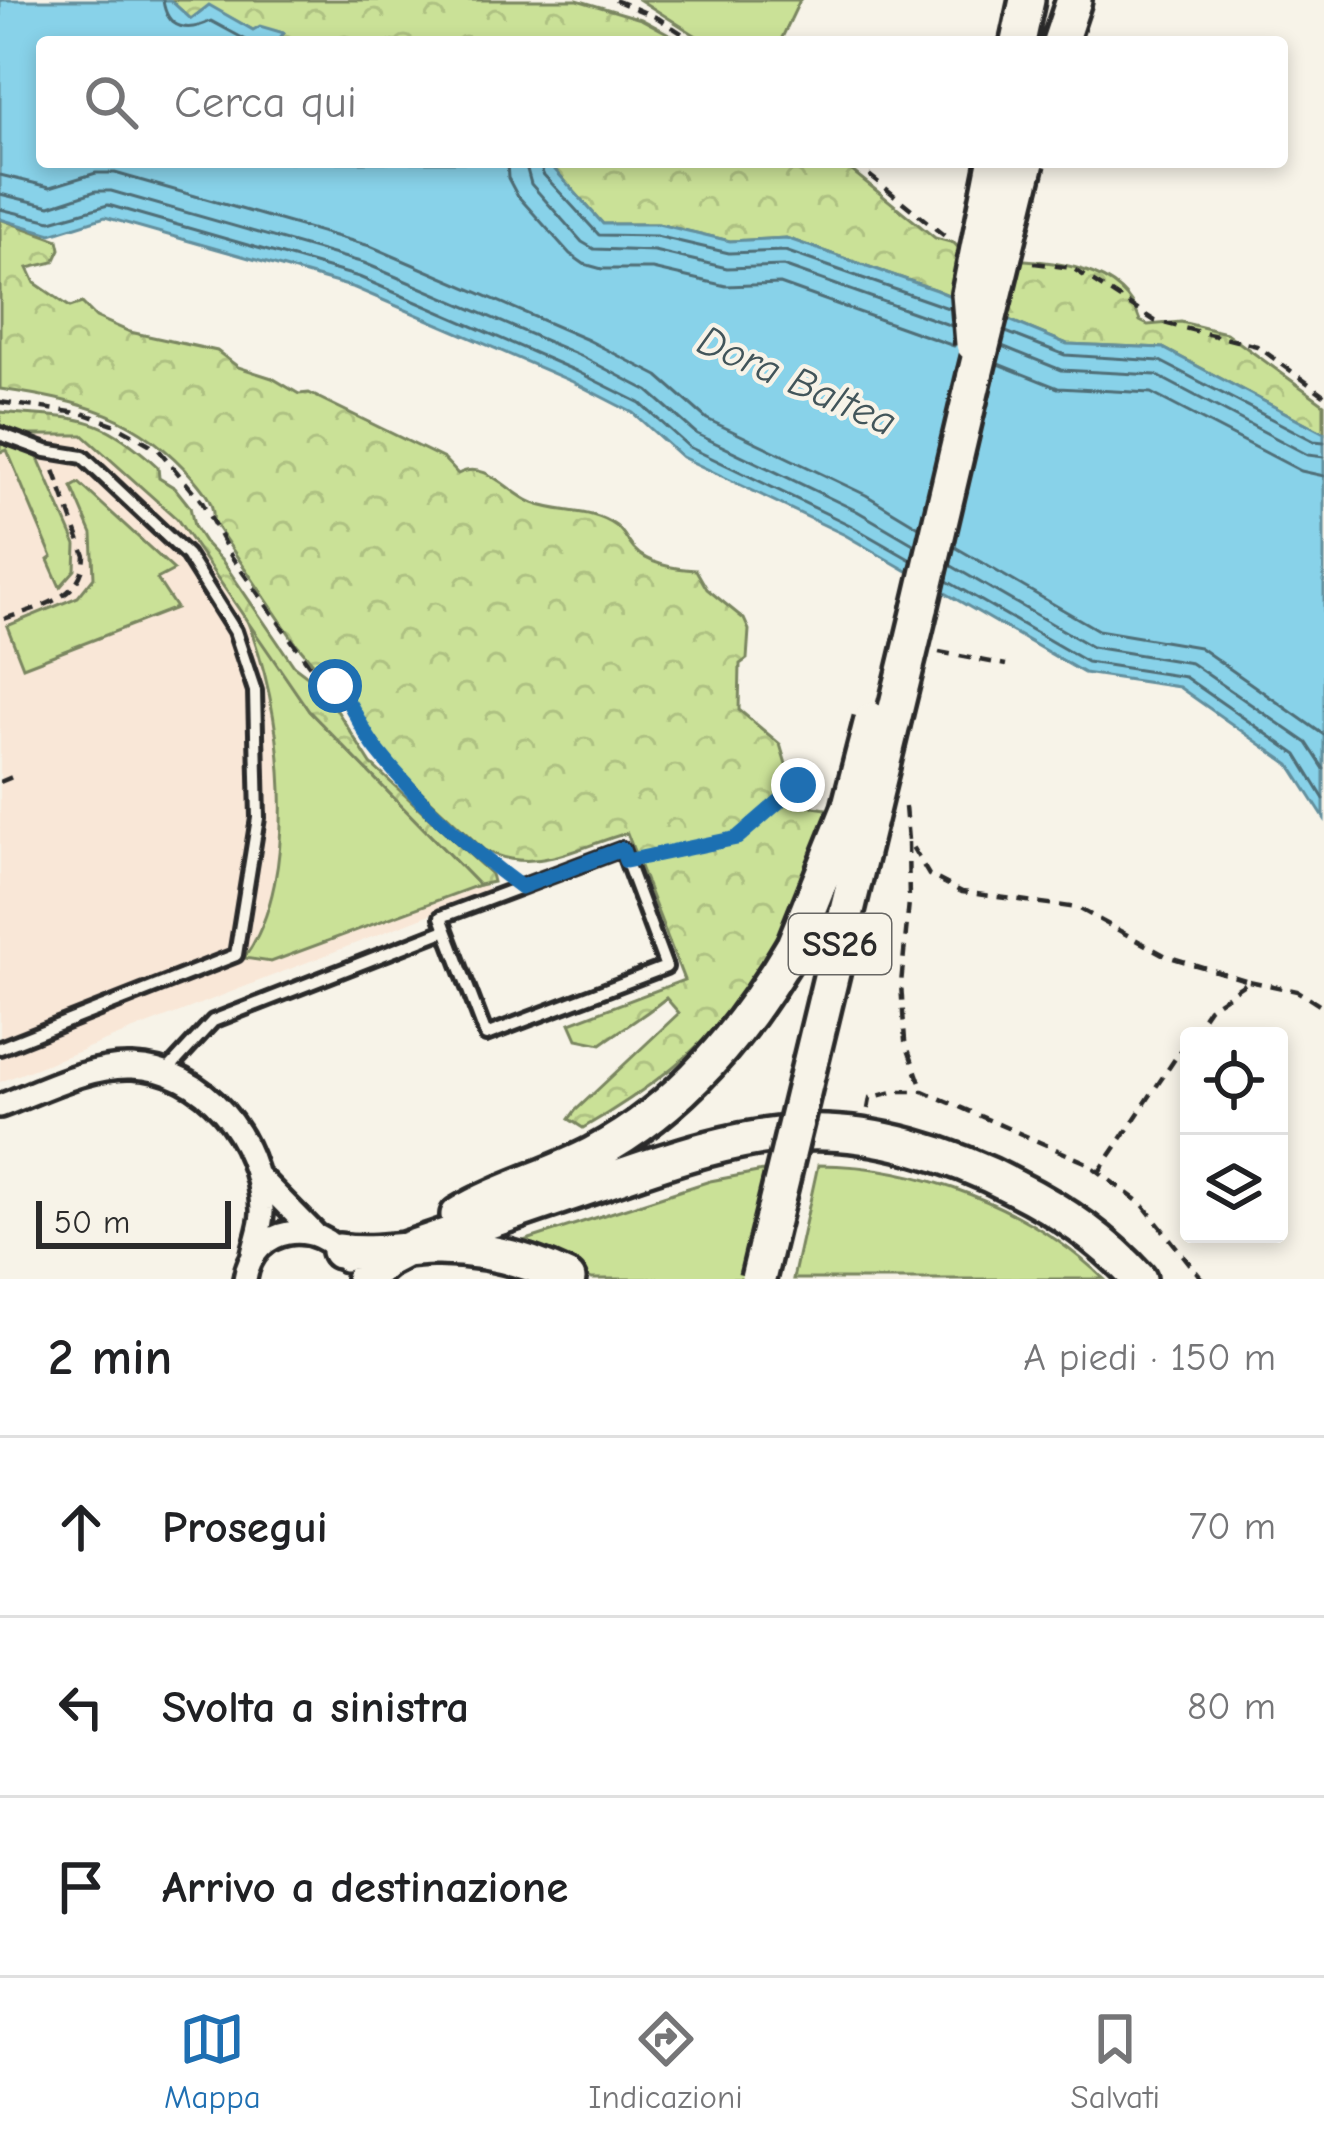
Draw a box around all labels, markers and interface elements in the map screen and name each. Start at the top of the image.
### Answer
search box [36,36,1288,168]
icon: search [78,69,144,135]
text: Cerca qui [174,76,357,128]
water label: Dora Baltea [690,316,904,446]
route start [308,659,362,713]
route end [771,758,825,812]
road number: SS26 [789,914,891,974]
map controls [1180,1027,1288,1243]
button: locate [1180,1027,1288,1135]
button: layers [1180,1135,1288,1243]
scale bar [36,1195,231,1248]
text: 50 m [54,1203,130,1241]
text: 2 min [48,1328,172,1387]
text: A piedi · 150 m [1023,1335,1276,1380]
icon: ahead [48,1494,114,1560]
text: Prosegui [162,1501,328,1553]
text: 70 m [1189,1504,1276,1549]
icon: left [48,1674,114,1740]
text: Svolta a sinistra [162,1681,469,1733]
text: 80 m [1187,1684,1276,1729]
icon: arrive [48,1854,114,1920]
text: Arrivo a destinazione [162,1861,568,1913]
tab: Mappa [164,2006,261,2116]
tab: Indicazioni [589,2006,743,2116]
tab: Salvati [1071,2006,1160,2116]

